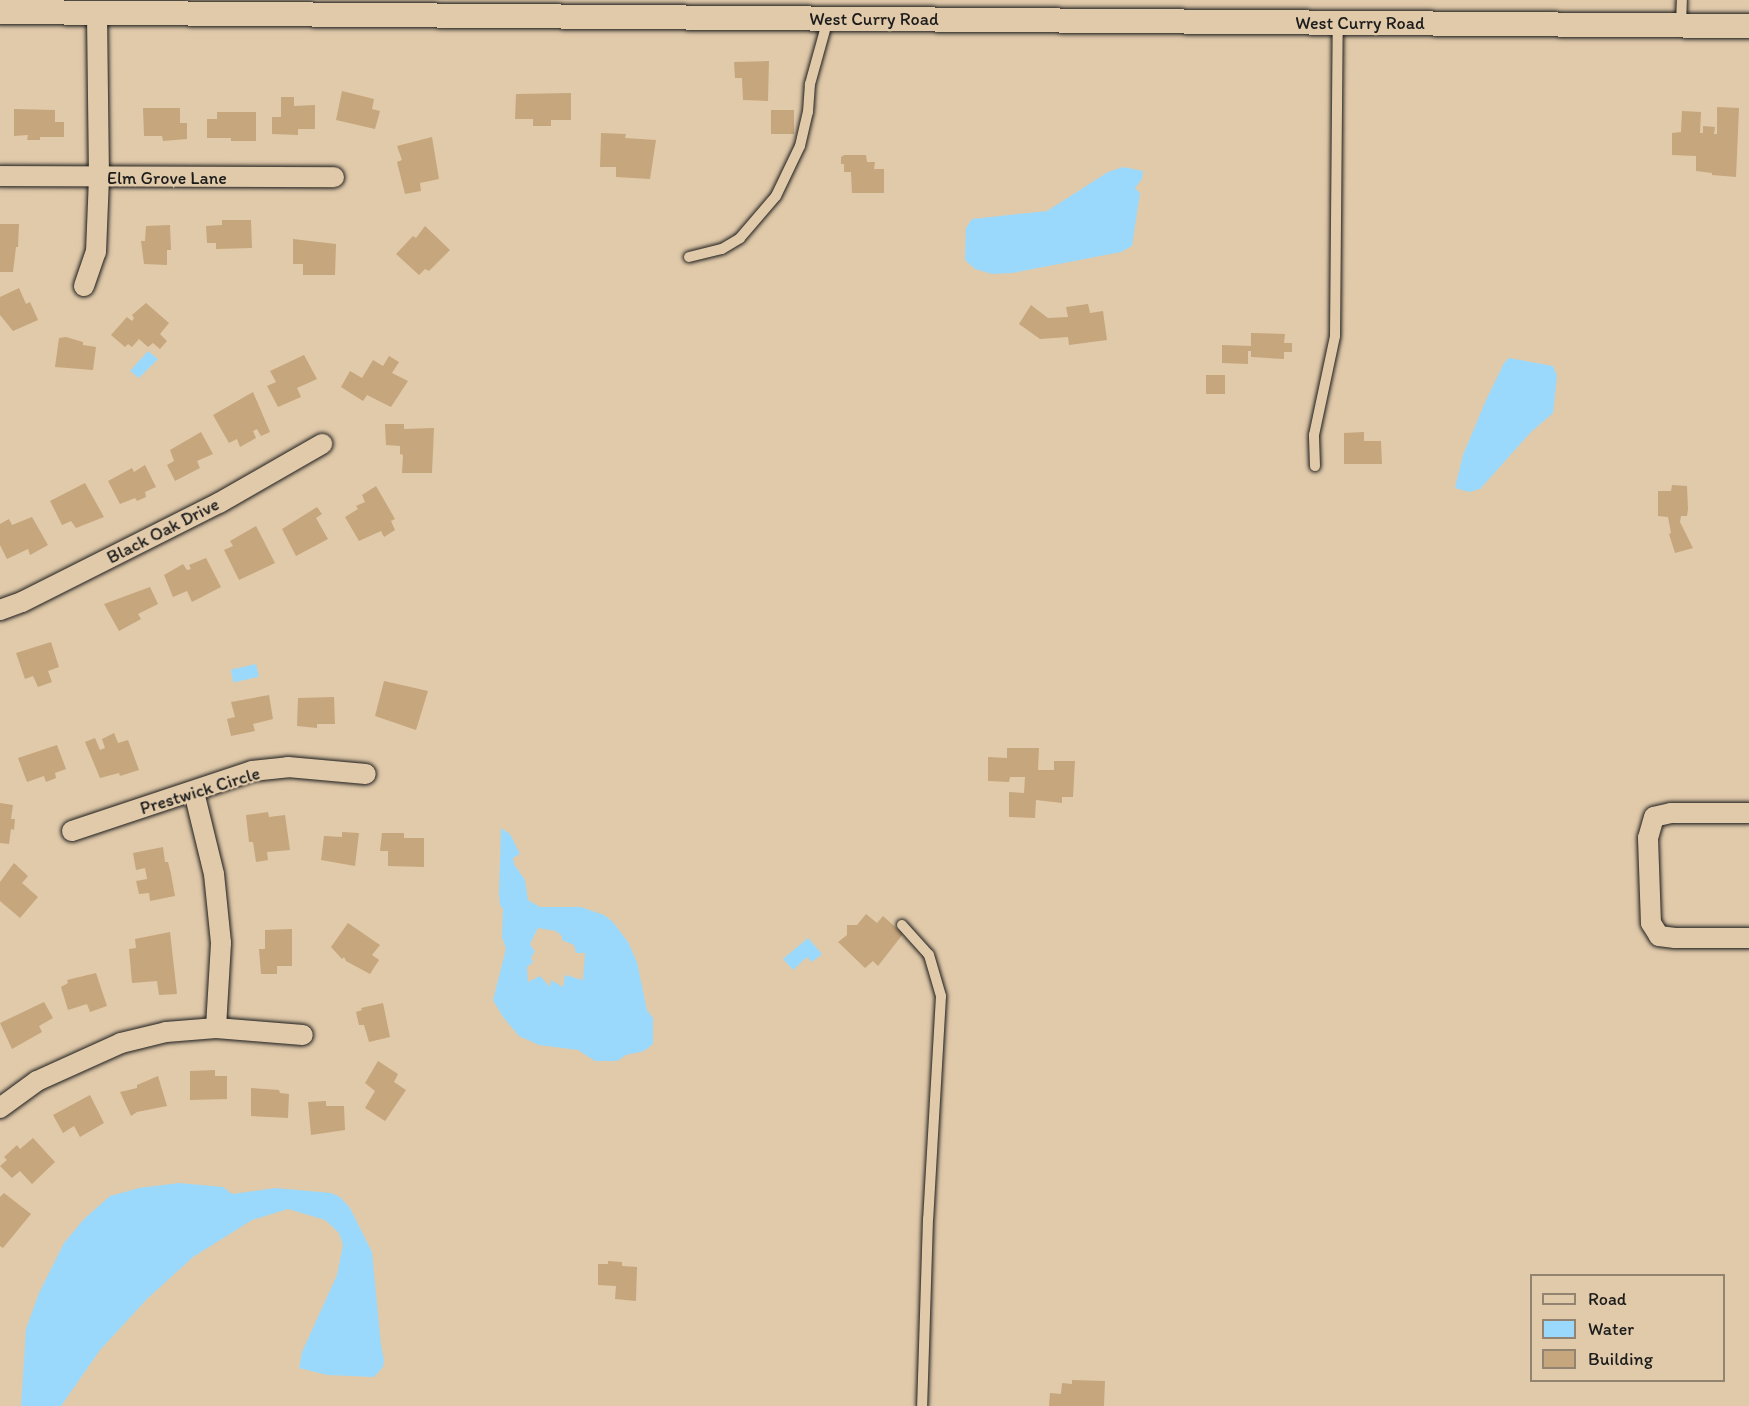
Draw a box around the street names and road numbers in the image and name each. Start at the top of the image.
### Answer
street label: West Curry Road [810,8,938,30]
street label: West Curry Road [1296,12,1424,34]
street label: Elm Grove Lane [107,167,227,189]
street label: Black Oak Drive [103,493,223,569]
street label: Prestwick Circle [137,762,263,820]

